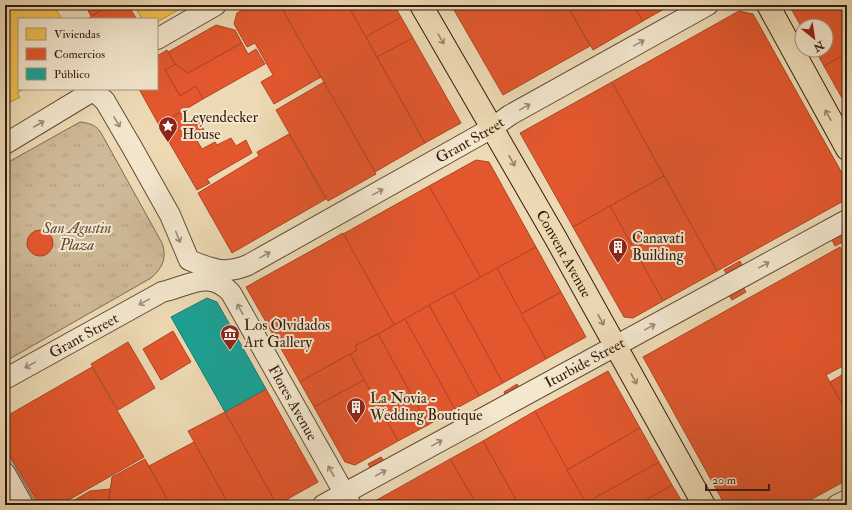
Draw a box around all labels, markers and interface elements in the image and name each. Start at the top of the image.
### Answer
legend [18,18,158,90]
north arrow [794,18,834,58]
text: Viviendas [54,27,100,42]
one-way arrow [438,33,446,45]
text: N [810,38,827,55]
one-way arrow [633,39,645,47]
text: Comercios [54,47,105,62]
text: Público [54,67,90,82]
one-way arrow [519,102,531,110]
place label: Leyendecker House [182,108,259,144]
one-way arrow [824,109,832,121]
street label: Grant Street [432,113,508,167]
place icon: Leyendecker House [157,115,179,143]
one-way arrow [114,116,122,128]
one-way arrow [33,120,45,128]
one-way arrow [508,155,516,167]
one-way arrow [372,187,384,195]
street label: Convent Avenue [532,207,596,301]
park label: San Agustin Plaza [42,219,111,255]
place label: Canavati Building [632,229,684,265]
one-way arrow [175,230,182,242]
building icon: Canavati Building [607,236,629,264]
one-way arrow [259,251,271,259]
one-way arrow [758,261,770,268]
one-way arrow [138,299,150,307]
one-way arrow [236,303,243,315]
street label: Grant Street [46,309,122,362]
one-way arrow [598,314,605,326]
place label: Los Olvidados Art Gallery [243,316,330,352]
museum icon: Los Olvidados Art Gallery [219,323,241,351]
one-way arrow [644,323,656,330]
street label: Iturbide Street [541,333,628,392]
street label: Flores Avenue [264,361,322,444]
one-way arrow [24,362,36,370]
one-way arrow [631,373,639,385]
place label: La Novia - Wedding Boutique [369,389,483,425]
building icon: La Novia - Wedding Boutique [345,396,367,424]
one-way arrow [431,438,443,446]
one-way arrow [327,465,335,477]
scale bar [706,466,769,492]
one-way arrow [375,469,387,476]
text: 20 m [712,473,737,488]

